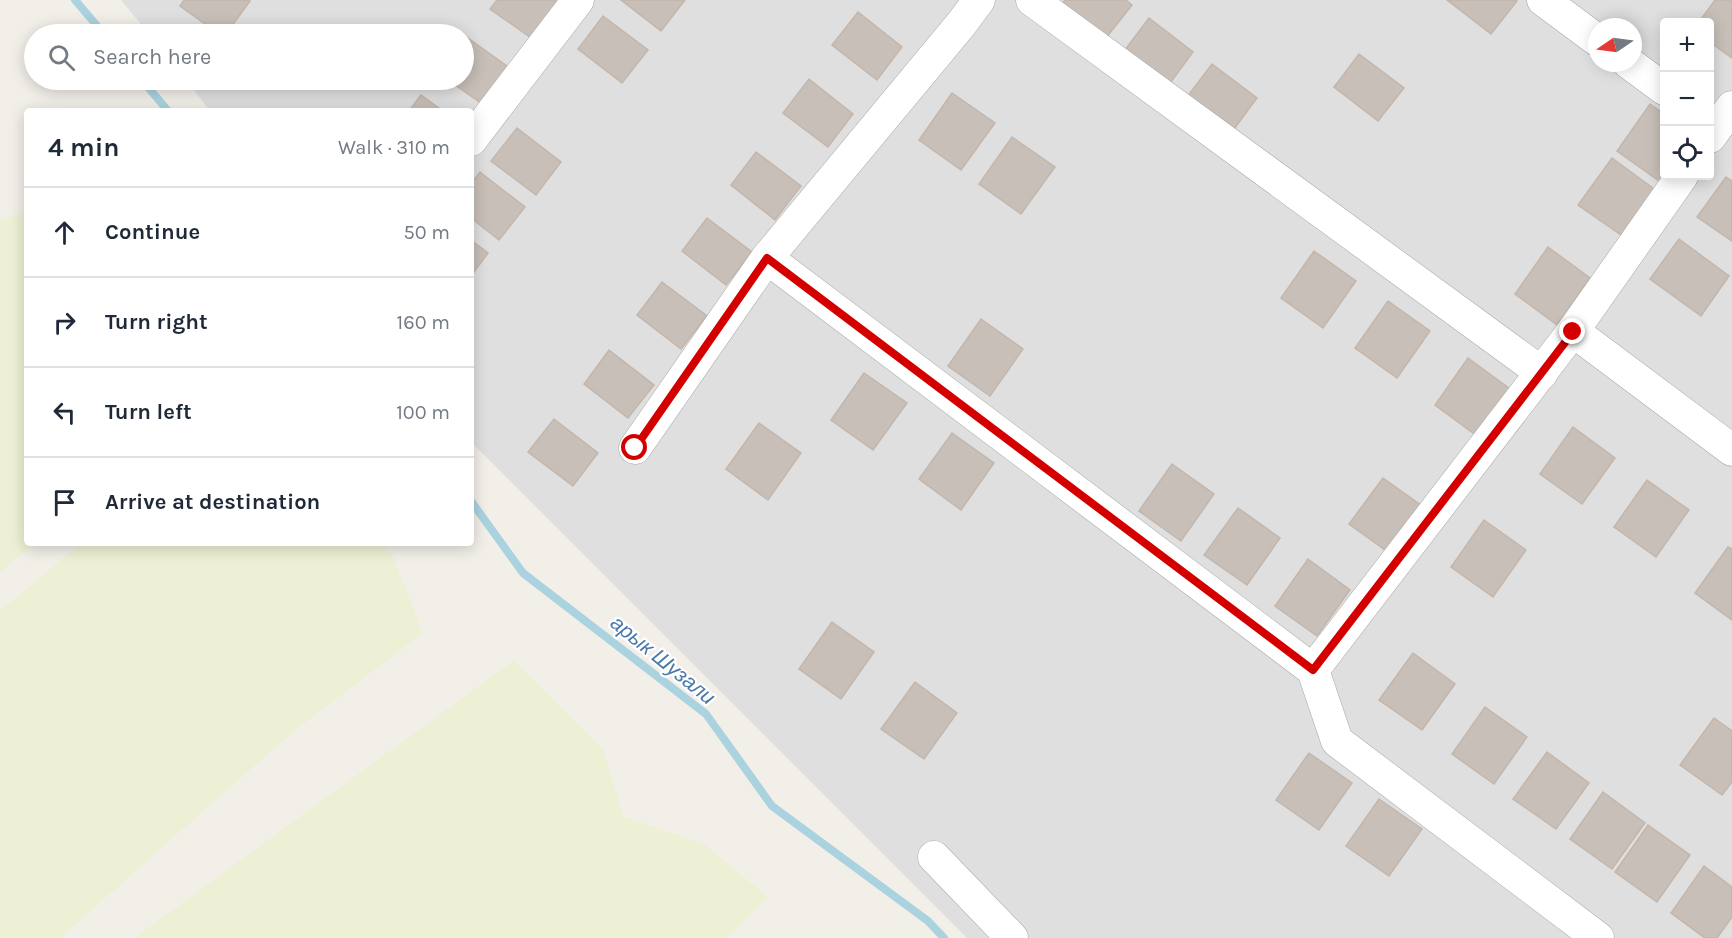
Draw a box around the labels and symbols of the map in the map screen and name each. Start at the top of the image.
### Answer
north arrow [1588,18,1642,72]
route end [1559,318,1585,344]
route start [621,434,647,460]
water label: арык Шузали [606,611,720,710]

